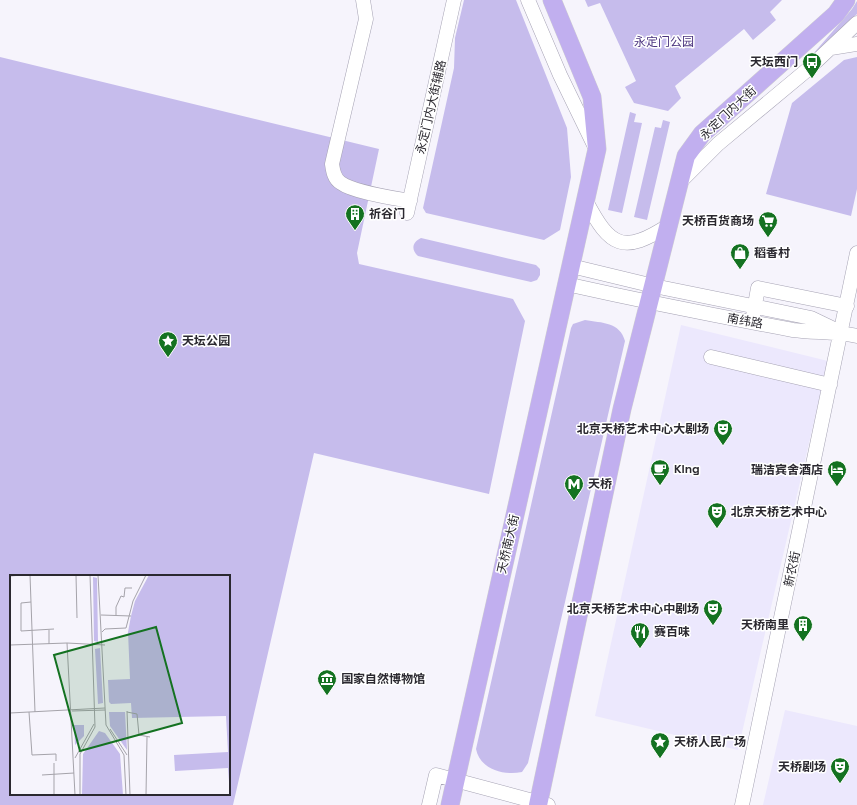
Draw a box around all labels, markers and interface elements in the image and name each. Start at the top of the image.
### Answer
park label: 永定门公园 [634,34,694,50]
bus stop icon: 天坛西门 [801,51,823,79]
place label: 天坛西门 [750,54,798,70]
street label: 永定门内大街辅路 [412,58,450,156]
street label: 永定门内大街 [696,83,760,143]
building icon: 祈谷门 [344,203,366,231]
place label: 祈谷门 [369,206,405,222]
supermarket icon: 天桥百货商场 [757,210,779,238]
place label: 天桥百货商场 [682,213,754,229]
shop icon: 稻香村 [729,242,751,270]
place label: 稻香村 [754,245,790,261]
street label: 南纬路 [726,310,764,332]
place icon: 天坛公园 [157,330,179,358]
place label: 天坛公园 [182,333,230,349]
theatre icon: 北京天桥艺术中心大剧场 [712,418,734,446]
place label: 北京天桥艺术中心大剧场 [577,421,709,437]
cafe icon: King [649,458,671,486]
hotel icon: 瑞洁宾舍酒店 [826,459,848,487]
place label: King [674,461,700,477]
place label: 瑞洁宾舍酒店 [751,462,823,478]
metro station icon: 天桥 [563,473,585,501]
place label: 天桥 [588,476,612,492]
theatre icon: 北京天桥艺术中心 [706,501,728,529]
place label: 北京天桥艺术中心 [731,504,827,520]
street label: 天桥南大街 [493,513,523,575]
street label: 新农街 [780,550,804,588]
inset map [10,575,230,795]
theatre icon: 北京天桥艺术中心中剧场 [702,598,724,626]
place label: 北京天桥艺术中心中剧场 [567,601,699,617]
building icon: 天桥南里 [792,614,814,642]
place label: 天桥南里 [741,617,789,633]
restaurant icon: 赛百味 [629,621,651,649]
place label: 赛百味 [654,624,690,640]
museum icon: 国家自然博物馆 [316,668,338,696]
place label: 国家自然博物馆 [341,671,425,687]
place icon: 天桥人民广场 [649,731,671,759]
place label: 天桥人民广场 [674,734,746,750]
theatre icon: 天桥剧场 [829,756,851,784]
place label: 天桥剧场 [778,759,826,775]

